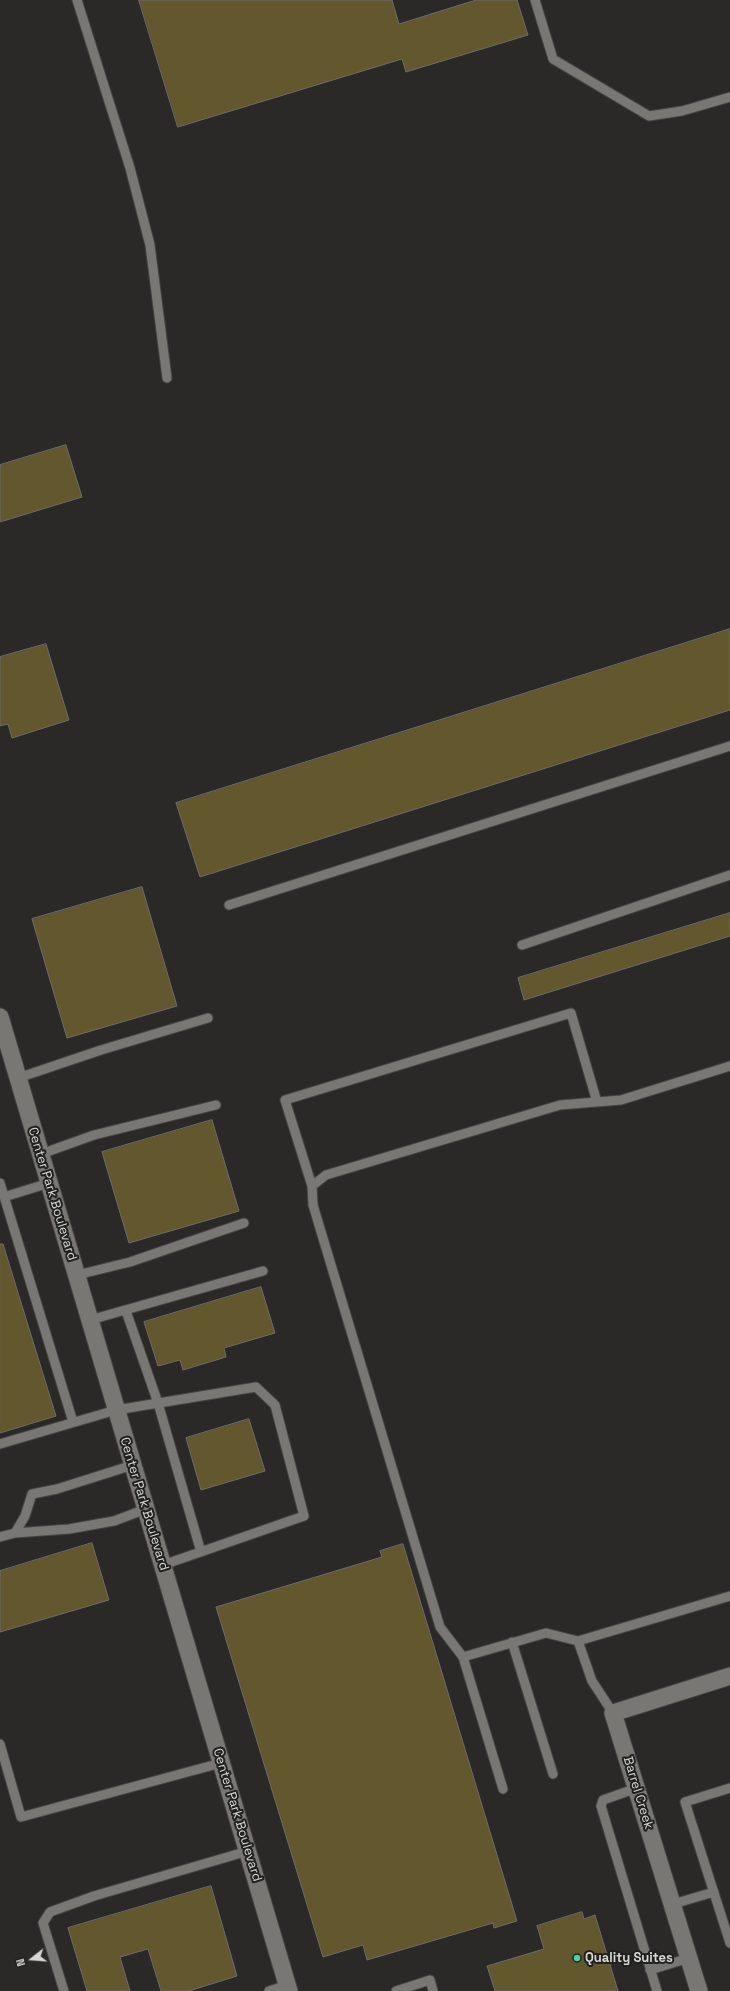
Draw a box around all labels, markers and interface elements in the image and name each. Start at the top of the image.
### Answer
street label: Center Park Boulevard [24,1126,80,1262]
street label: Center Park Boulevard [116,1436,172,1572]
street label: Center Park Boulevard [209,1747,265,1883]
street label: Barrel Creek [620,1755,656,1831]
north arrow [12,1939,52,1979]
place label: Quality Suites [585,1950,673,1966]
marker: Quality Suites [572,1953,582,1963]
text: N [13,1957,28,1968]

